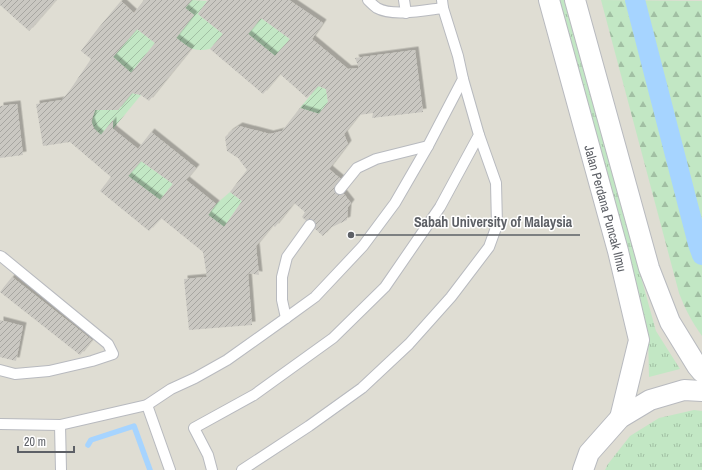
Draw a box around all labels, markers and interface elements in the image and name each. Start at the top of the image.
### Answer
street label: Jalan Perdana Puncak Ilmu [581,143,631,273]
callout: Sabah University of Malaysia [406,209,580,235]
text: Sabah University of Malaysia [414,213,573,231]
scale bar [18,428,74,454]
text: 20 m [24,434,46,450]

